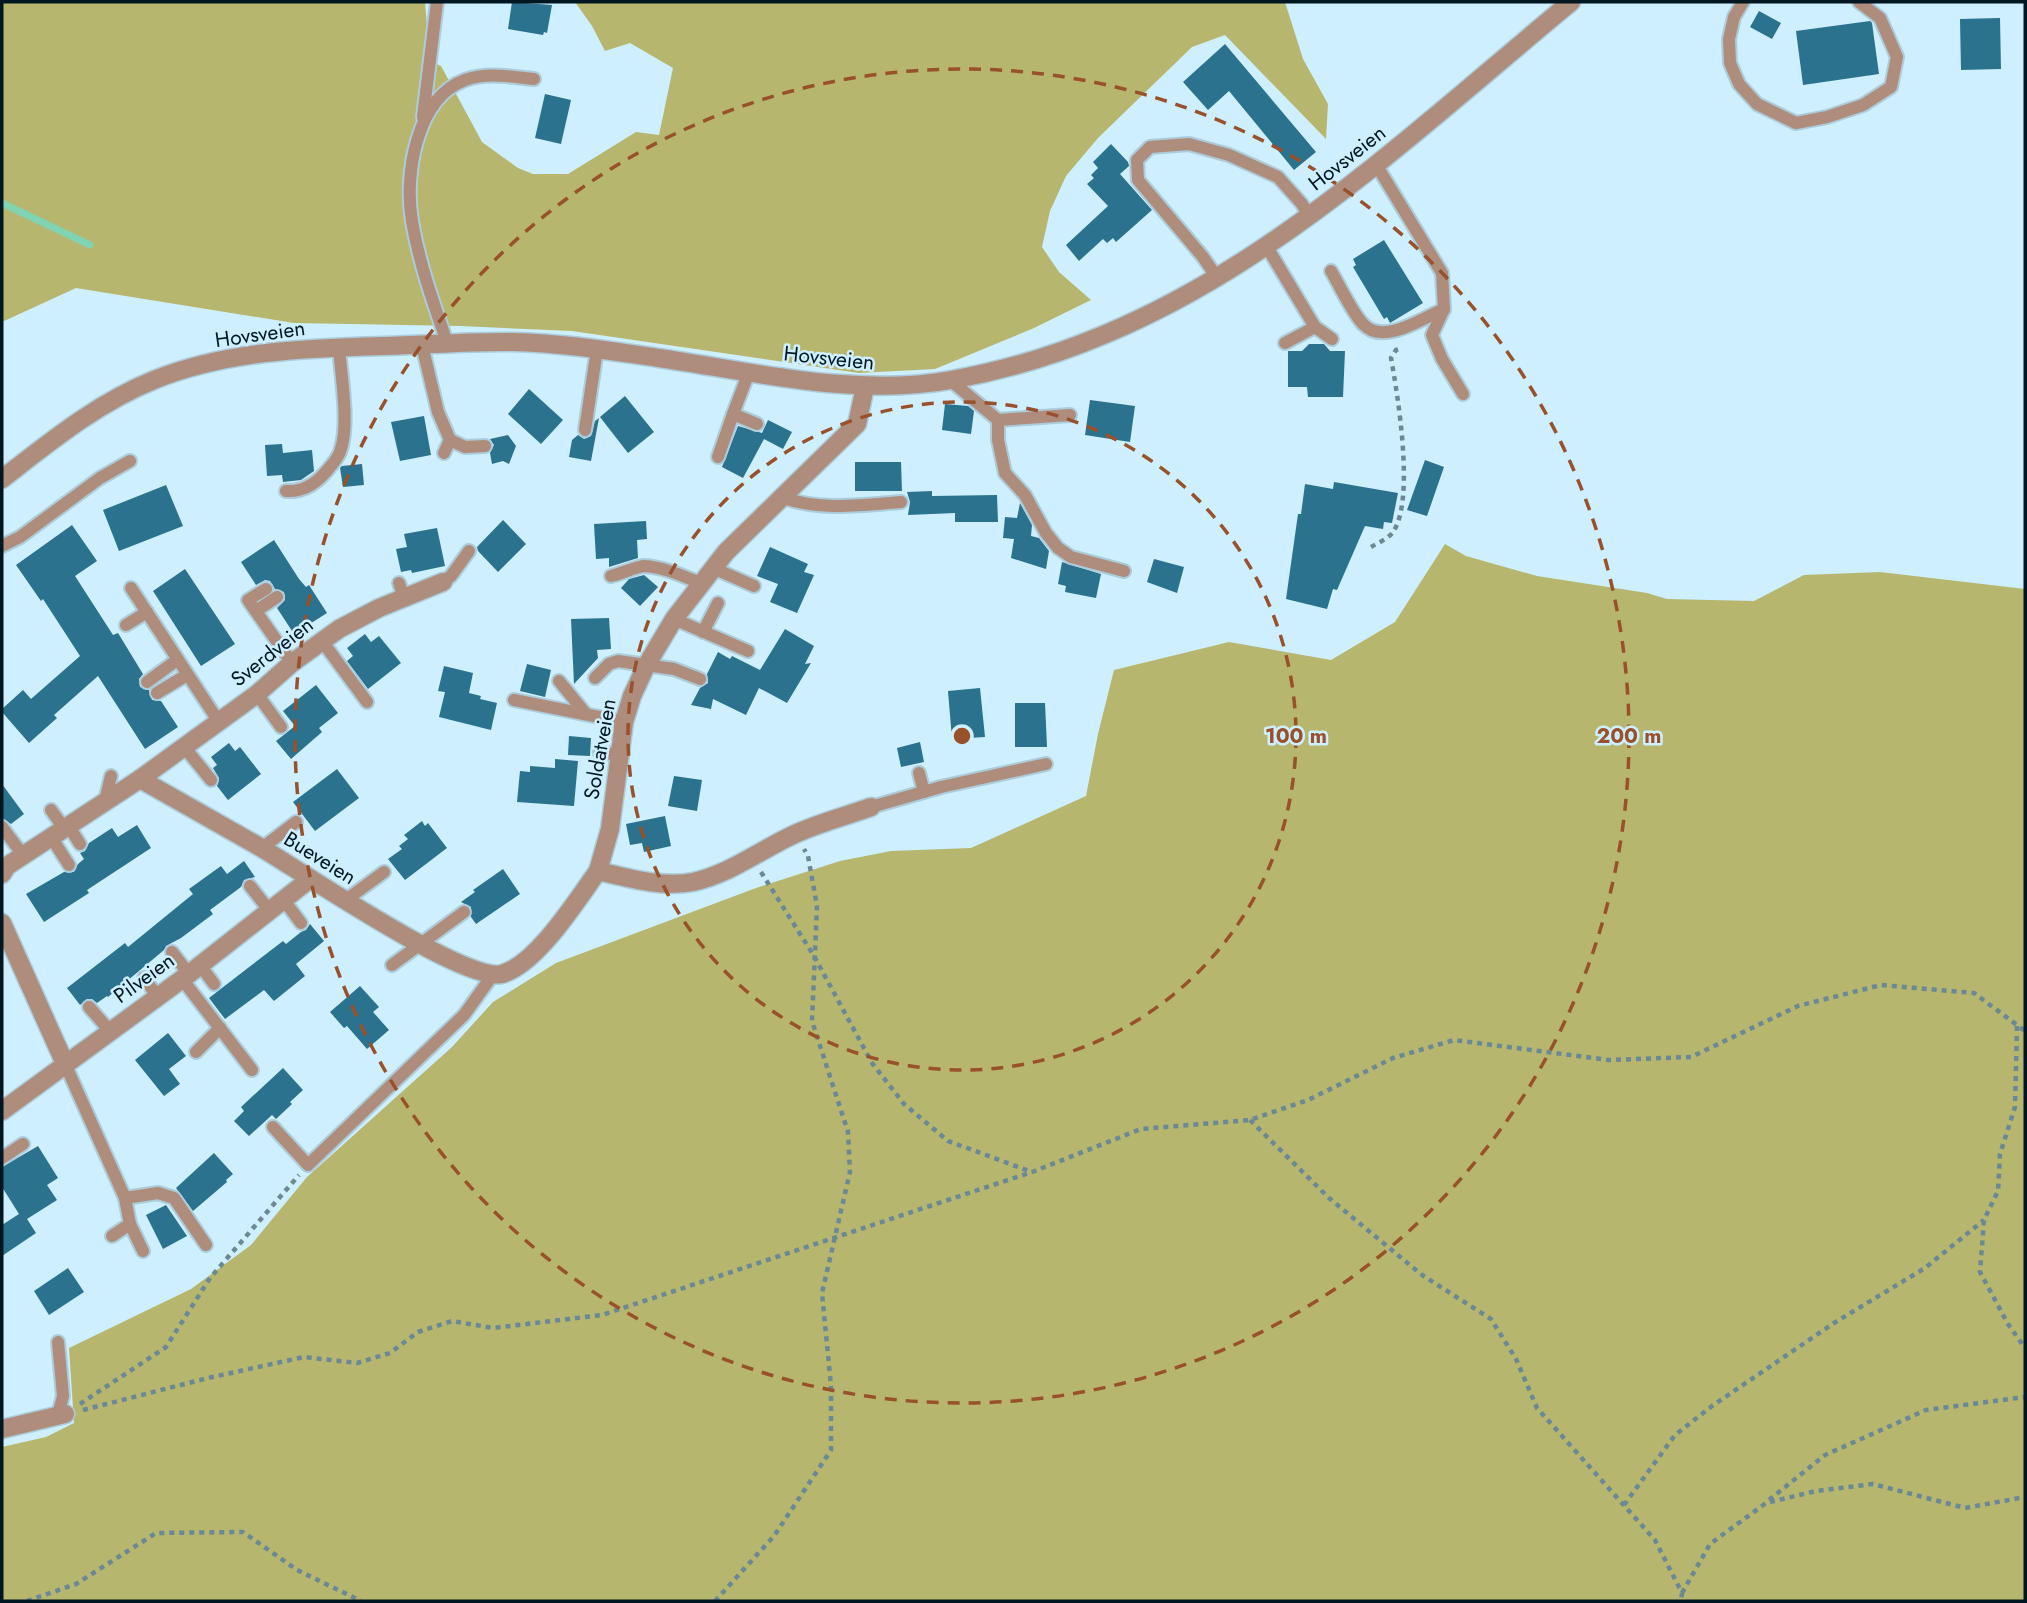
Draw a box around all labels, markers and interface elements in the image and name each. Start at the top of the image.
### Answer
street label: Hovsveien [1302,118,1392,198]
street label: Hovsveien [213,313,307,355]
street label: Hovsveien [782,338,876,378]
street label: Sverdveien [224,610,320,694]
street label: Soldatveien [576,696,624,802]
text: 100 m [1265,721,1327,751]
text: 200 m [1596,721,1662,751]
centre of rings [950,724,974,748]
street label: Bueveien [278,824,362,892]
street label: Pilveien [107,946,181,1010]

